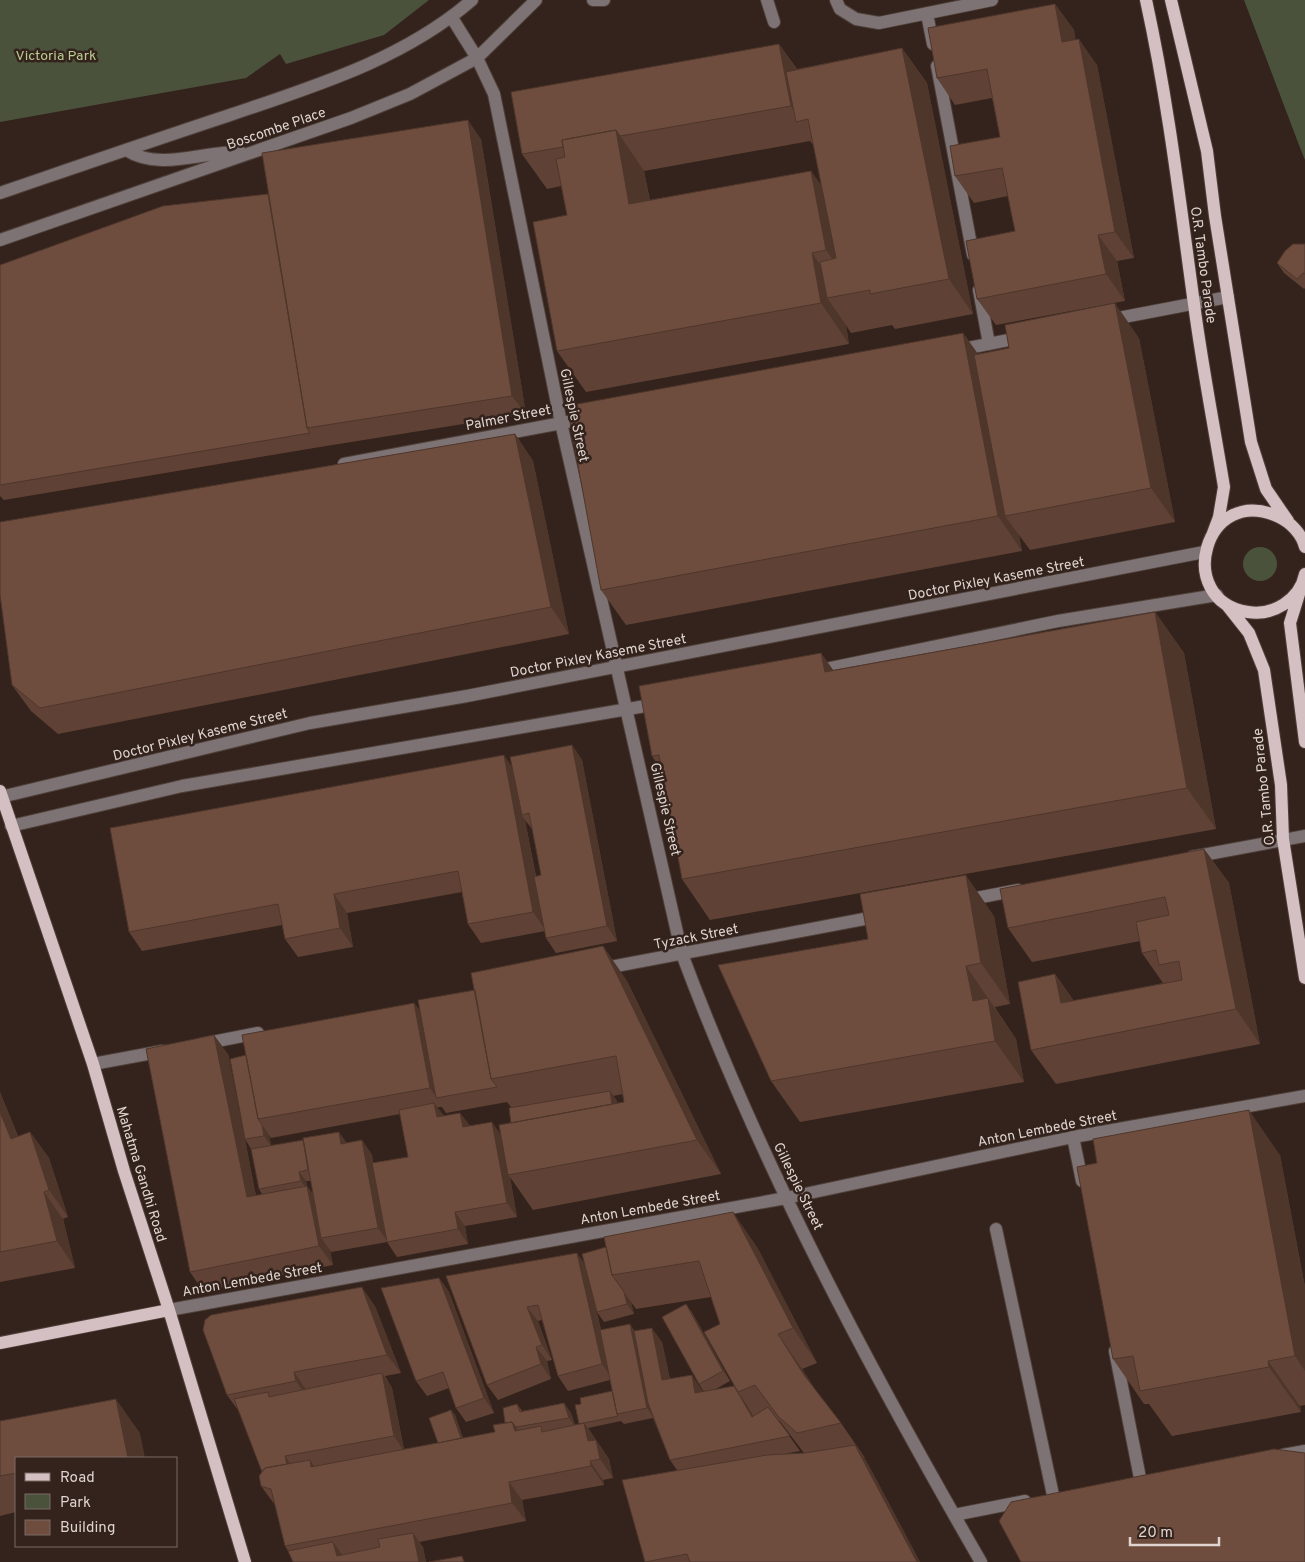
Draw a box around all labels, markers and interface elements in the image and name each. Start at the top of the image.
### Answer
park label: Victoria Park [16,48,96,65]
street label: Boscombe Place [225,104,328,154]
street label: O.R. Tambo Parade [1186,206,1219,325]
street label: Gillespie Street [555,367,592,464]
street label: Palmer Street [464,402,552,435]
street label: Doctor Pixley Kaseme Street [907,554,1086,605]
street label: Doctor Pixley Kaseme Street [509,631,688,682]
street label: Doctor Pixley Kaseme Street [111,706,289,765]
street label: O.R. Tambo Parade [1250,727,1279,846]
street label: Gillespie Street [646,761,684,858]
street label: Tyzack Street [653,921,740,954]
street label: Mahatma Gandhi Road [112,1105,169,1244]
street label: Anton Lembede Street [976,1108,1118,1151]
street label: Gillespie Street [769,1140,826,1233]
street label: Anton Lembede Street [579,1188,722,1229]
street label: Anton Lembede Street [181,1260,324,1301]
legend [15,1457,178,1547]
text: Road [60,1469,95,1488]
text: Park [60,1494,91,1513]
scale bar [1130,1514,1219,1546]
text: Building [60,1519,115,1538]
text: 20 m [1138,1524,1173,1543]

